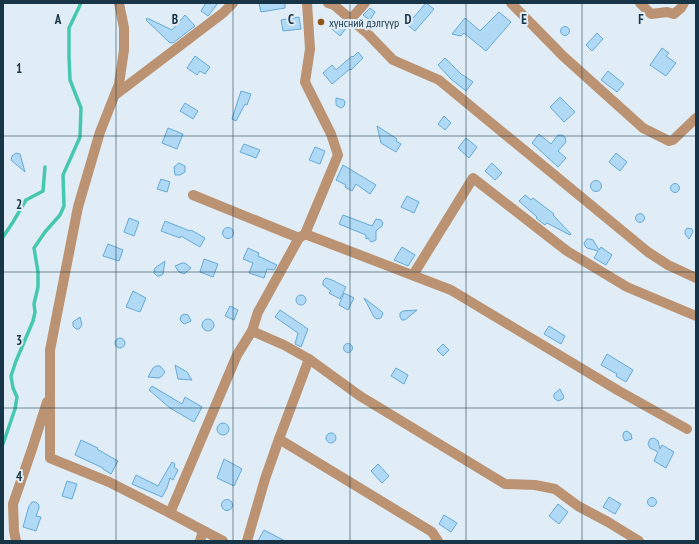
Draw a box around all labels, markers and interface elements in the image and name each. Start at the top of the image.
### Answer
text: A [54,11,62,28]
text: B [172,11,178,28]
text: C [288,11,294,28]
text: D [405,11,412,28]
text: E [521,11,527,28]
text: F [638,11,644,28]
place label: хүнсний дэлгүүр [329,15,399,30]
marker: хүнсний дэлгүүр [316,17,326,27]
text: 1 [16,60,22,77]
text: 2 [16,196,22,213]
text: 3 [16,332,22,349]
text: 4 [16,468,23,485]

